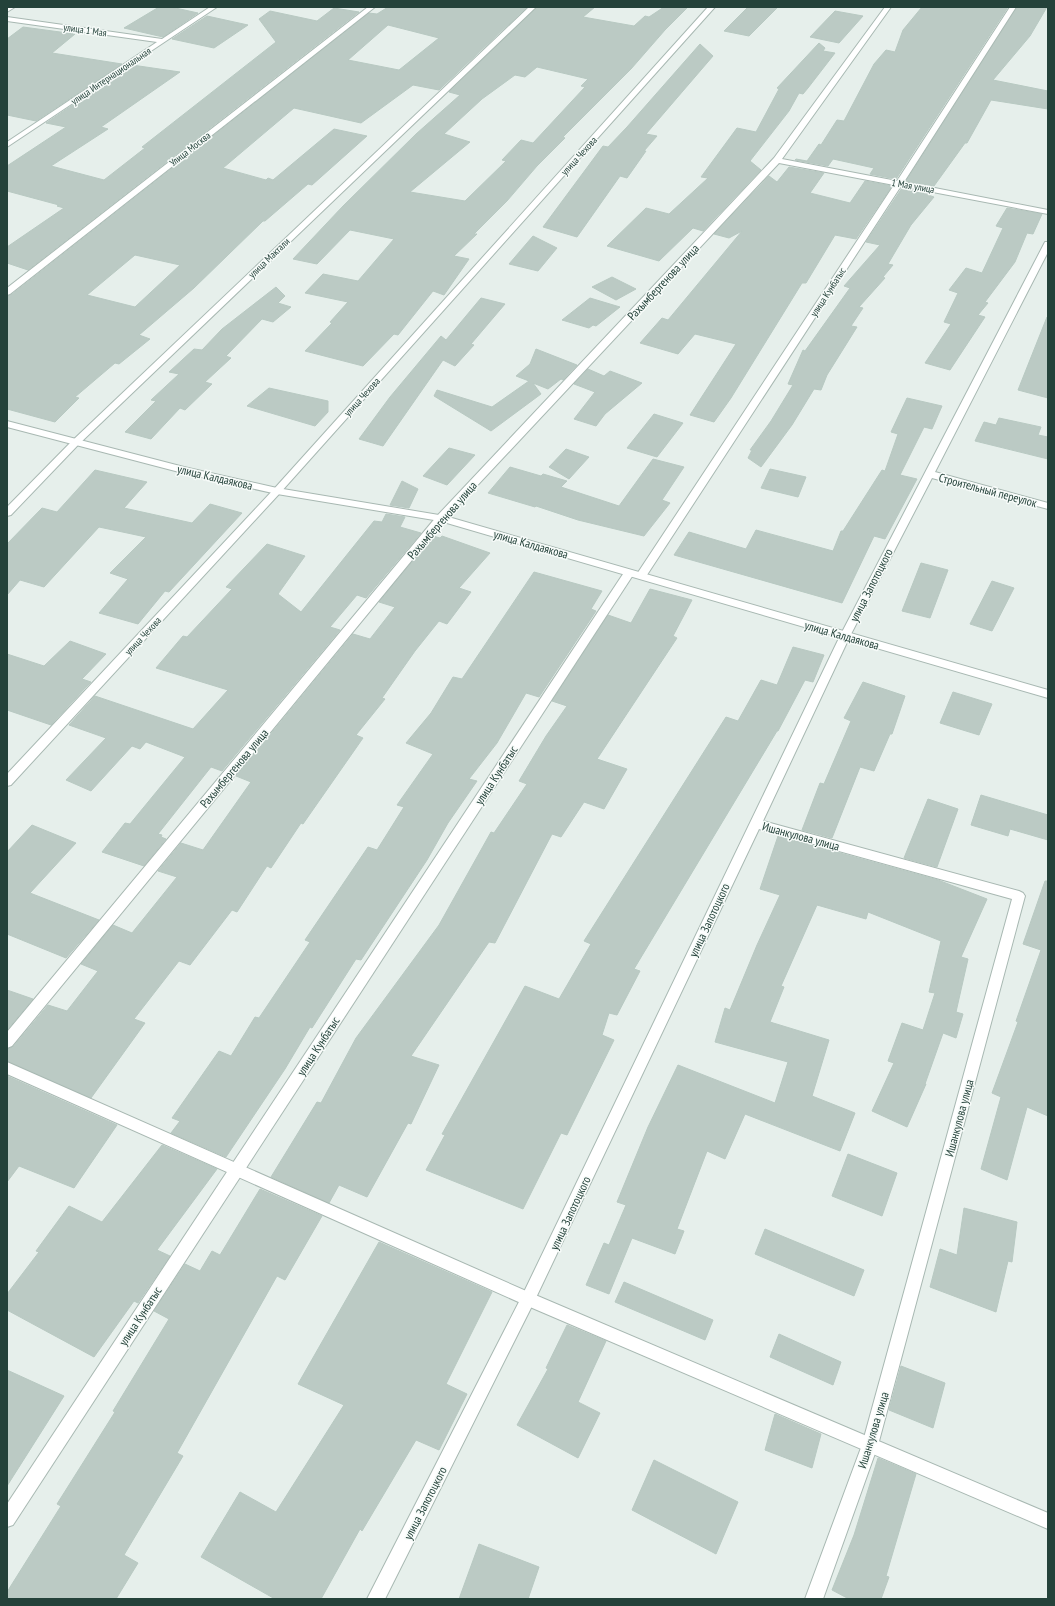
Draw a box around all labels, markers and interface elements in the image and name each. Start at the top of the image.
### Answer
street label: улица 1 Мая [63,21,108,39]
street label: улица Интернациональная [68,44,154,108]
street label: Улица Москва [167,129,213,169]
street label: улица Чехова [558,134,600,178]
street label: 1 Мая улица [890,176,936,196]
street label: улица Мактали [246,235,292,281]
street label: Рахымбергенова улица [624,241,702,323]
street label: улица Кунбатыс [807,265,849,319]
street label: улица Чехова [341,375,383,419]
street label: улица Калдаякова [176,461,254,493]
street label: Строительный переулок [937,470,1039,510]
street label: Рахымбергенова улица [404,478,480,562]
street label: улица Калдаякова [492,526,570,562]
street label: улица Запотоцкого [846,546,896,624]
street label: улица Чехова [122,614,164,658]
street label: улица Калдаякова [803,617,881,653]
street label: Рахымбергенова улица [197,725,272,811]
street label: улица Кунбатыс [471,742,521,807]
street label: Ишанкулова улица [761,818,842,854]
street label: улица Запотоцкого [685,881,733,959]
street label: улица Кунбатыс [293,1013,343,1078]
street label: Ишанкулова улица [941,1077,977,1158]
street label: улица Запотоцкого [546,1174,594,1252]
street label: улица Кунбатыс [115,1283,165,1348]
street label: Ишанкулова улица [854,1390,892,1470]
street label: улица Запотоцкого [400,1464,450,1542]

